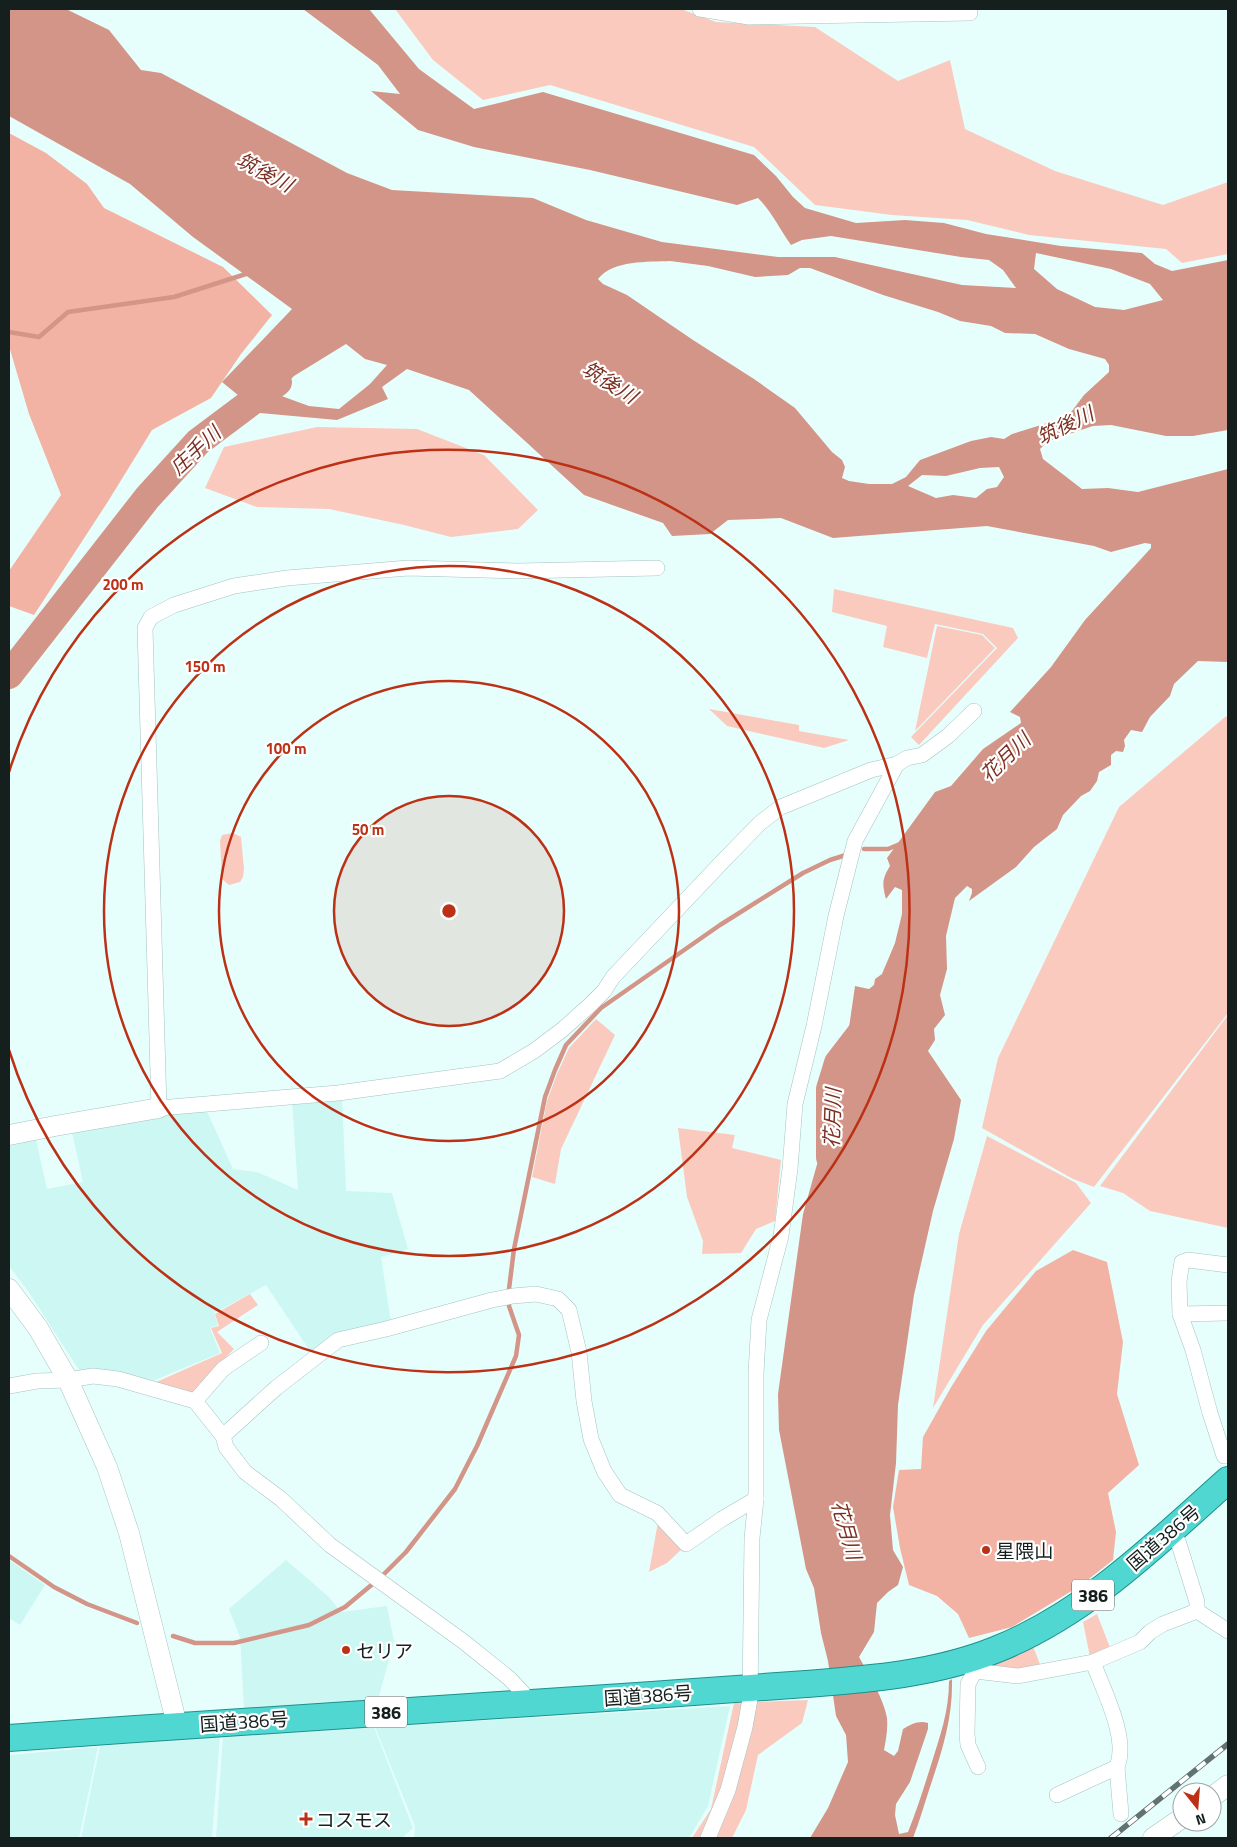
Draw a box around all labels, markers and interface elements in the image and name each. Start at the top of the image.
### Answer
water label: 筑後川 [231,144,301,201]
water label: 筑後川 [576,353,645,412]
water label: 筑後川 [1031,397,1101,452]
water label: 庄手川 [162,417,229,482]
text: 200 m [102,573,144,596]
text: 150 m [184,655,226,678]
water label: 花月川 [973,724,1039,789]
text: 100 m [265,737,307,760]
text: 50 m [352,818,384,841]
centre of rings [440,902,458,920]
water label: 花月川 [815,1085,849,1149]
water label: 花月川 [824,1497,871,1565]
street label: 国道386号 [1120,1497,1206,1577]
place label: 星隈山 [996,1536,1053,1565]
marker: 星隈山 [980,1544,992,1556]
road number: 386 [1072,1580,1114,1610]
place label: セリア [356,1636,413,1665]
marker: セリア [340,1644,352,1656]
street label: 国道386号 [603,1677,693,1713]
road number: 386 [365,1696,407,1728]
street label: 国道386号 [199,1703,289,1739]
north arrow [1172,1782,1222,1832]
place label: コスモス [316,1805,392,1834]
text: N [1193,1808,1209,1831]
marker: コスモス [300,1813,312,1825]

